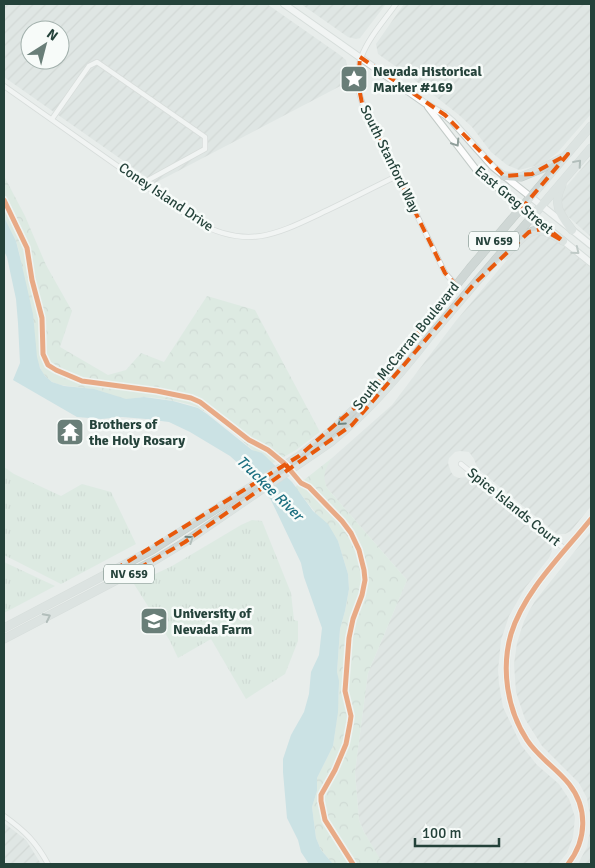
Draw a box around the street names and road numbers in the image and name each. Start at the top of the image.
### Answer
street label: South Stanford Way [357,102,424,216]
street label: Coney Island Drive [115,159,217,235]
street label: East Greg Street [471,162,557,238]
road number: NV 659 [469,232,519,250]
street label: South McCarran Boulevard [349,279,463,413]
street label: Spice Islands Court [464,464,564,550]
road number: NV 659 [104,564,154,584]

